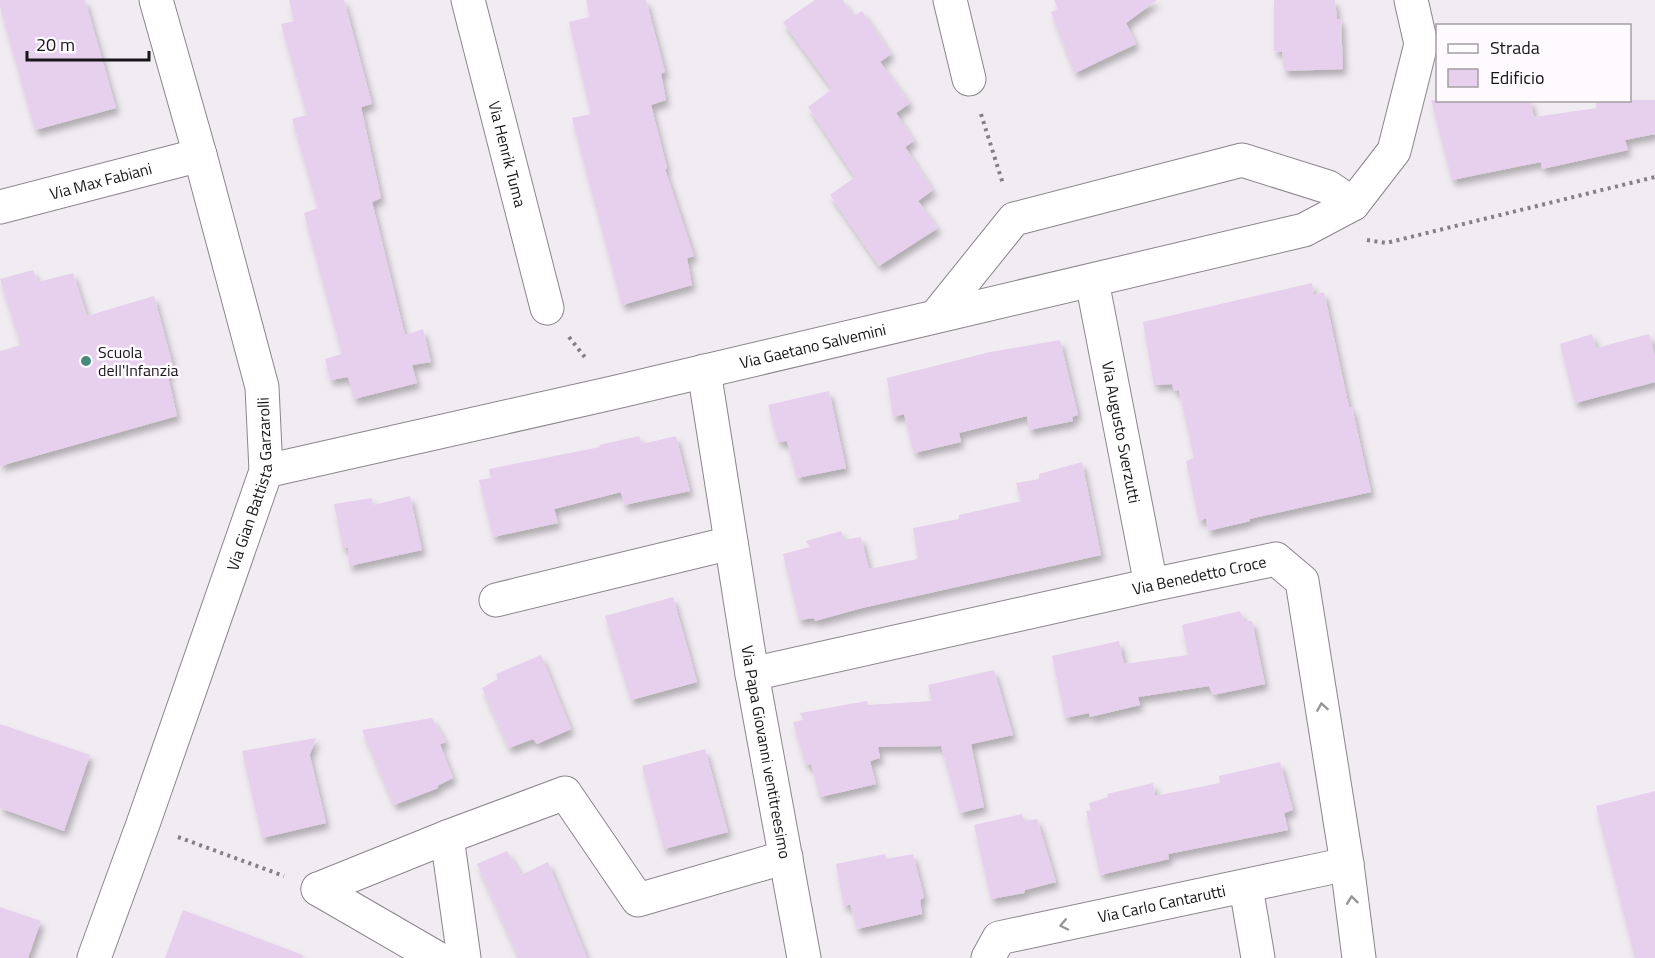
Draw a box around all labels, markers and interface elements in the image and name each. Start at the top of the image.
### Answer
scale bar [27,24,148,62]
legend [1436,24,1631,102]
text: 20 m [36,31,75,58]
text: Strada [1490,34,1540,61]
text: Edificio [1490,64,1544,91]
street label: Via Henrik Tuma [482,98,533,210]
street label: Via Max Fabiani [47,156,154,206]
street label: Via Gaetano Salvemini [737,317,888,375]
place label: Scuola dell'Infanzia [98,340,179,382]
marker: Scuola dell'Infanzia [79,354,93,368]
street label: Via Augusto Sverzutti [1096,359,1147,505]
street label: Via Gian Battista Garzarolli [220,397,278,574]
street label: Via Benedetto Croce [1130,549,1268,601]
street label: Via Papa Giovanni ventitreesimo [736,643,798,861]
one-way arrow [1316,703,1329,713]
street label: Via Carlo Cantarutti [1095,878,1228,929]
one-way arrow [1346,895,1358,905]
one-way arrow [1059,917,1069,930]

